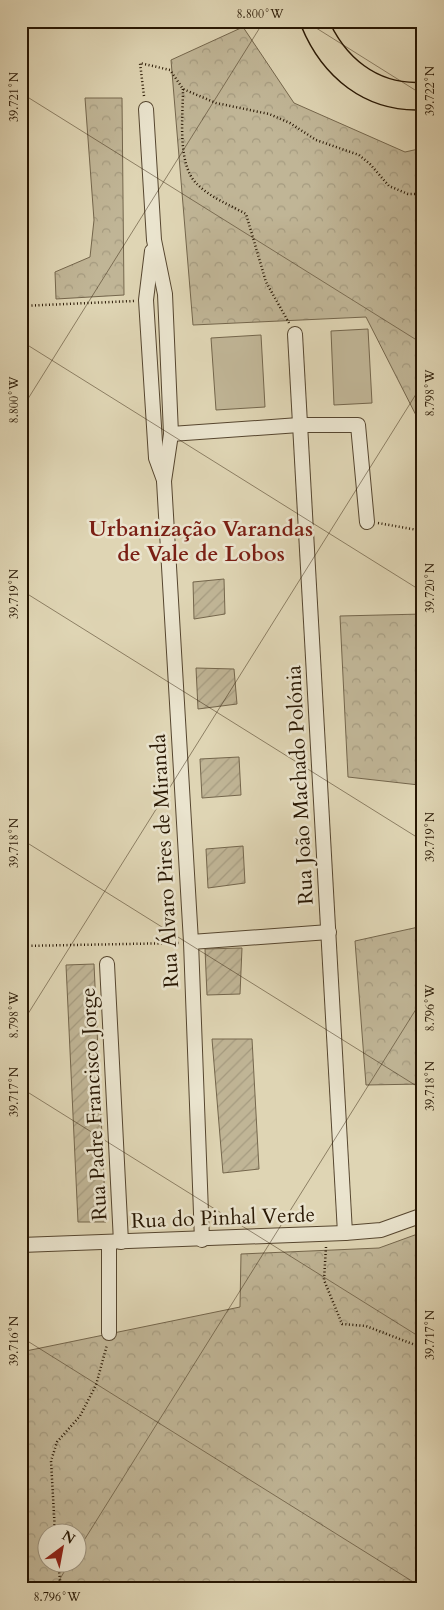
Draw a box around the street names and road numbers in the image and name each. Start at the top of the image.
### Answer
street label: Rua João Machado Polónia [279,664,321,906]
street label: Rua Álvaro Pires de Miranda [144,733,186,989]
street label: Rua Padre Francisco Jorge [73,987,115,1221]
street label: Rua do Pinhal Verde [130,1200,316,1236]

